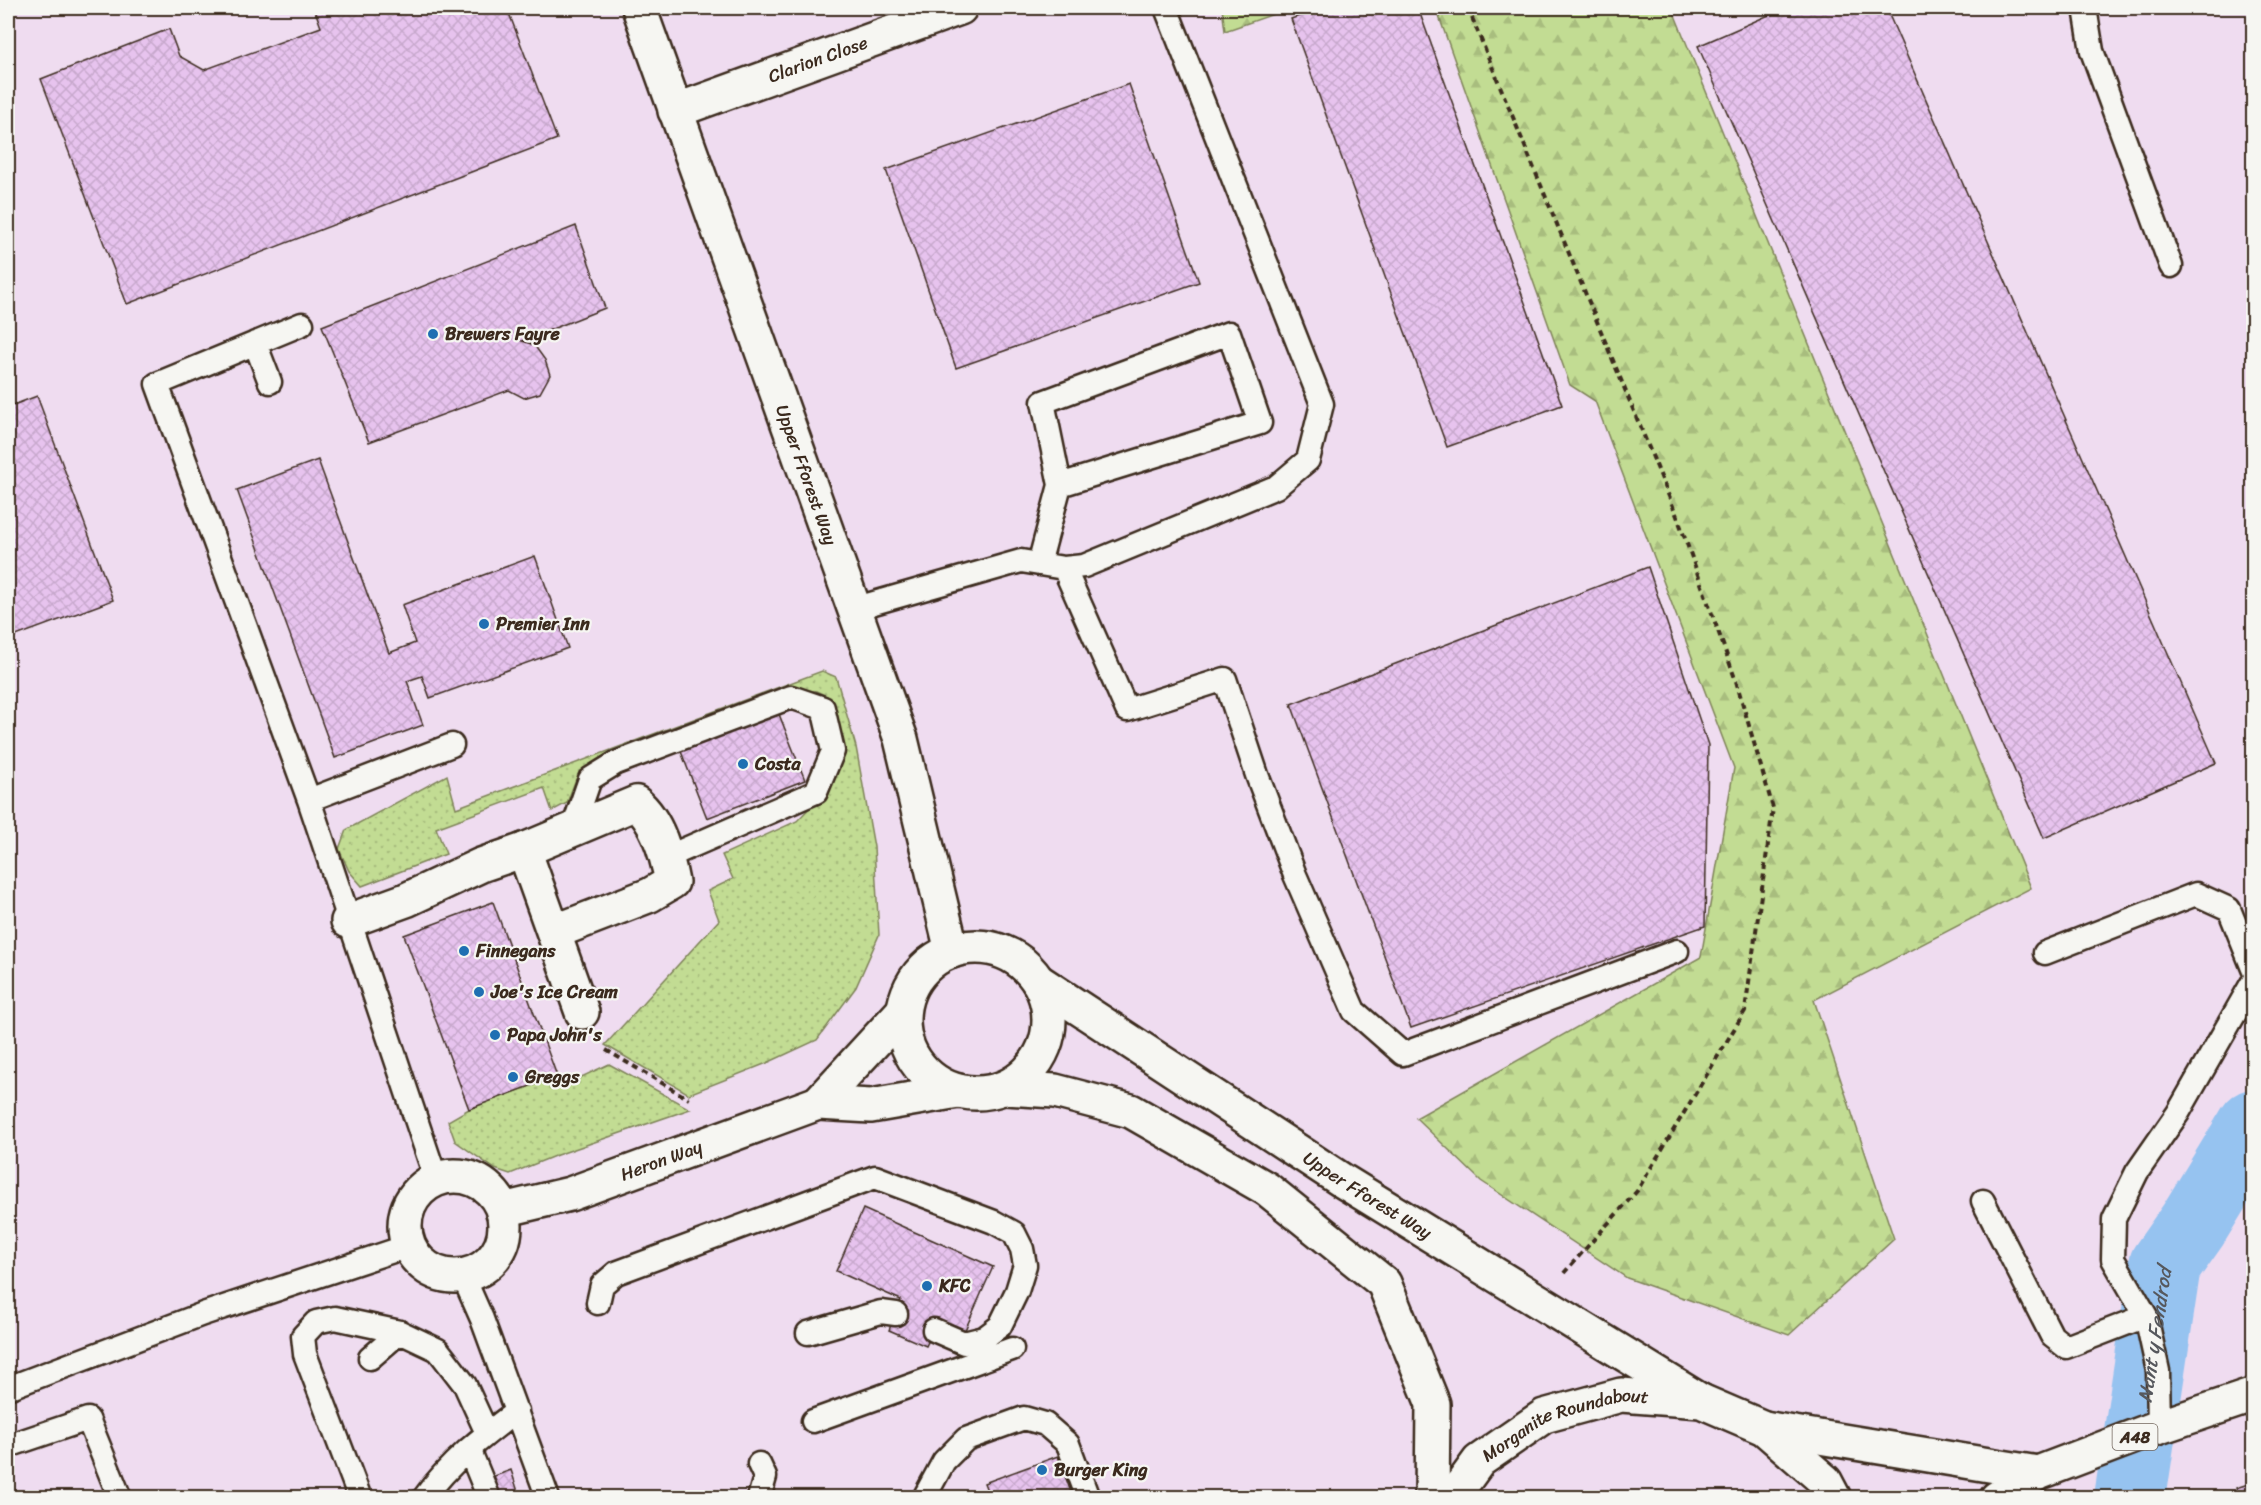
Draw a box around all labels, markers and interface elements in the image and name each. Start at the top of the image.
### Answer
street label: Clarion Close [763,27,872,92]
place label: Brewers Fayre [445,318,561,350]
marker: Brewers Fayre [426,327,440,341]
street label: Upper Fforest Way [766,400,847,550]
place label: Premier Inn [496,608,590,640]
marker: Premier Inn [477,617,491,631]
place label: Costa [754,748,802,780]
marker: Costa [736,757,750,771]
place label: Finnegans [475,935,556,967]
marker: Finnegans [457,944,471,958]
place label: Joe's Ice Cream [490,976,618,1008]
marker: Joe's Ice Cream [472,985,486,999]
place label: Papa John's [507,1019,602,1051]
marker: Papa John's [488,1028,502,1042]
place label: Greggs [524,1061,580,1093]
marker: Greggs [506,1070,520,1084]
street label: Heron Way [616,1131,707,1190]
street label: Upper Fforest Way [1296,1143,1439,1248]
water label: Nant y Fendrod [2127,1260,2183,1404]
place label: KFC [938,1270,971,1302]
marker: KFC [920,1279,934,1293]
street label: Morganite Roundabout [1475,1379,1650,1471]
road number: A48 [2112,1424,2158,1450]
place label: Burger King [1054,1454,1148,1486]
marker: Burger King [1035,1463,1049,1477]

